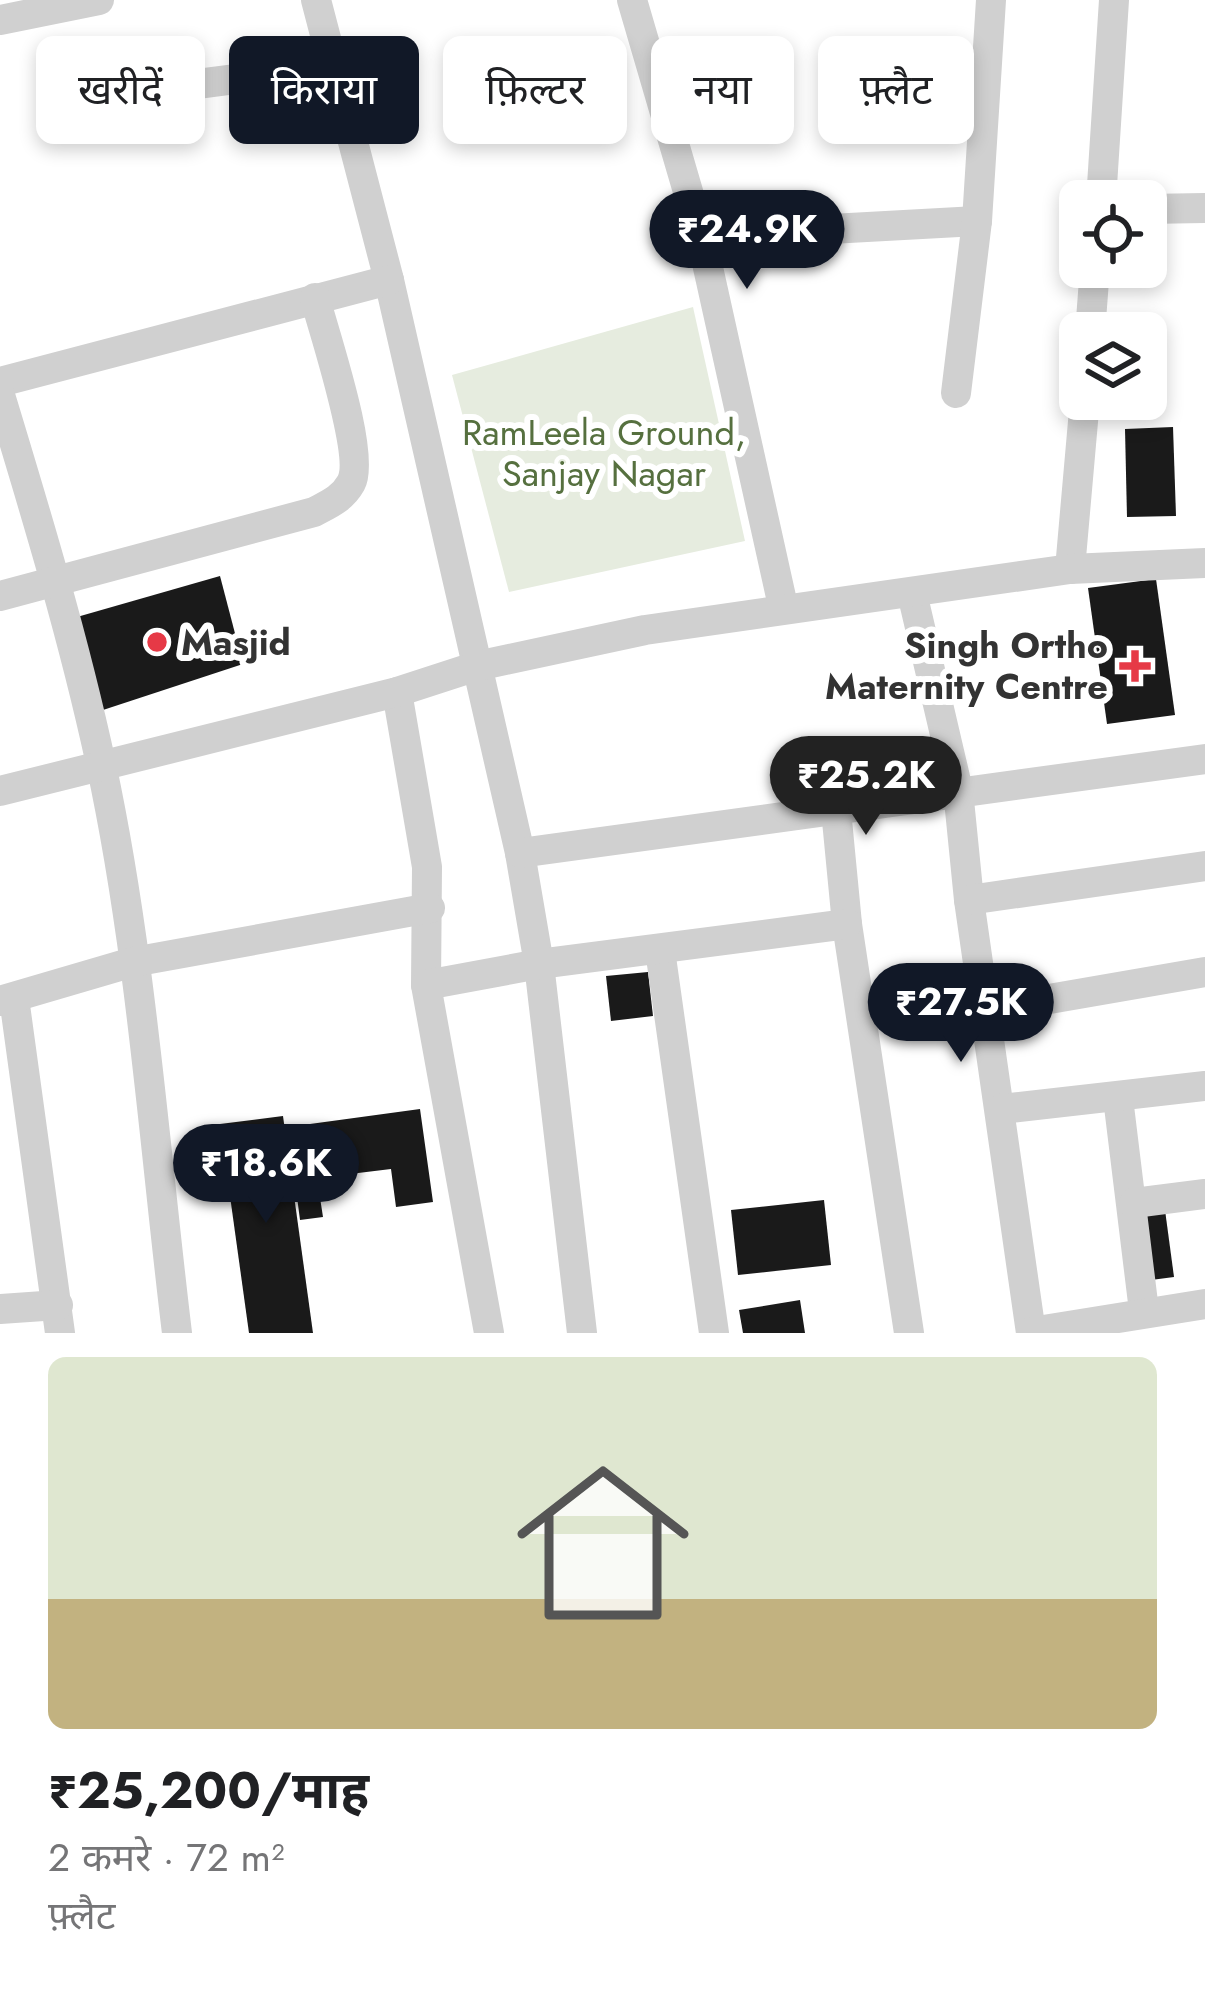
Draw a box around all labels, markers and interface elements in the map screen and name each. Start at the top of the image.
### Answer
chip: खरीदें [36,36,205,144]
chip: किराया [229,36,419,144]
chip: फ़िल्टर [443,36,627,144]
chip: नया [651,36,794,144]
chip: फ़्लैट [818,36,974,144]
map controls [1059,180,1167,420]
button: locate [1059,180,1167,288]
pin: ₹24.9K [649,190,845,292]
text: ₹24.9K [676,200,818,257]
button: layers [1059,312,1167,420]
park label: RamLeela Ground, Sanjay Nagar [462,406,746,499]
place label: Masjid [181,616,291,668]
place label: Singh Ortho Maternity Centre [825,619,1108,712]
marker: Masjid [144,629,170,655]
marker: Singh Ortho Maternity Centre [1119,650,1151,682]
pin: ₹25.2K [768,736,964,838]
text: ₹25.2K [797,746,935,803]
pin: ₹27.5K [863,963,1059,1065]
text: ₹27.5K [895,973,1027,1030]
pin: ₹18.6K [168,1124,364,1226]
text: ₹18.6K [200,1134,332,1191]
icon: home [495,1435,711,1651]
text: ₹25,200/माह [48,1753,369,1827]
text: 2 कमरे · 72 m² [48,1829,285,1886]
text: फ़्लैट [48,1887,115,1944]

